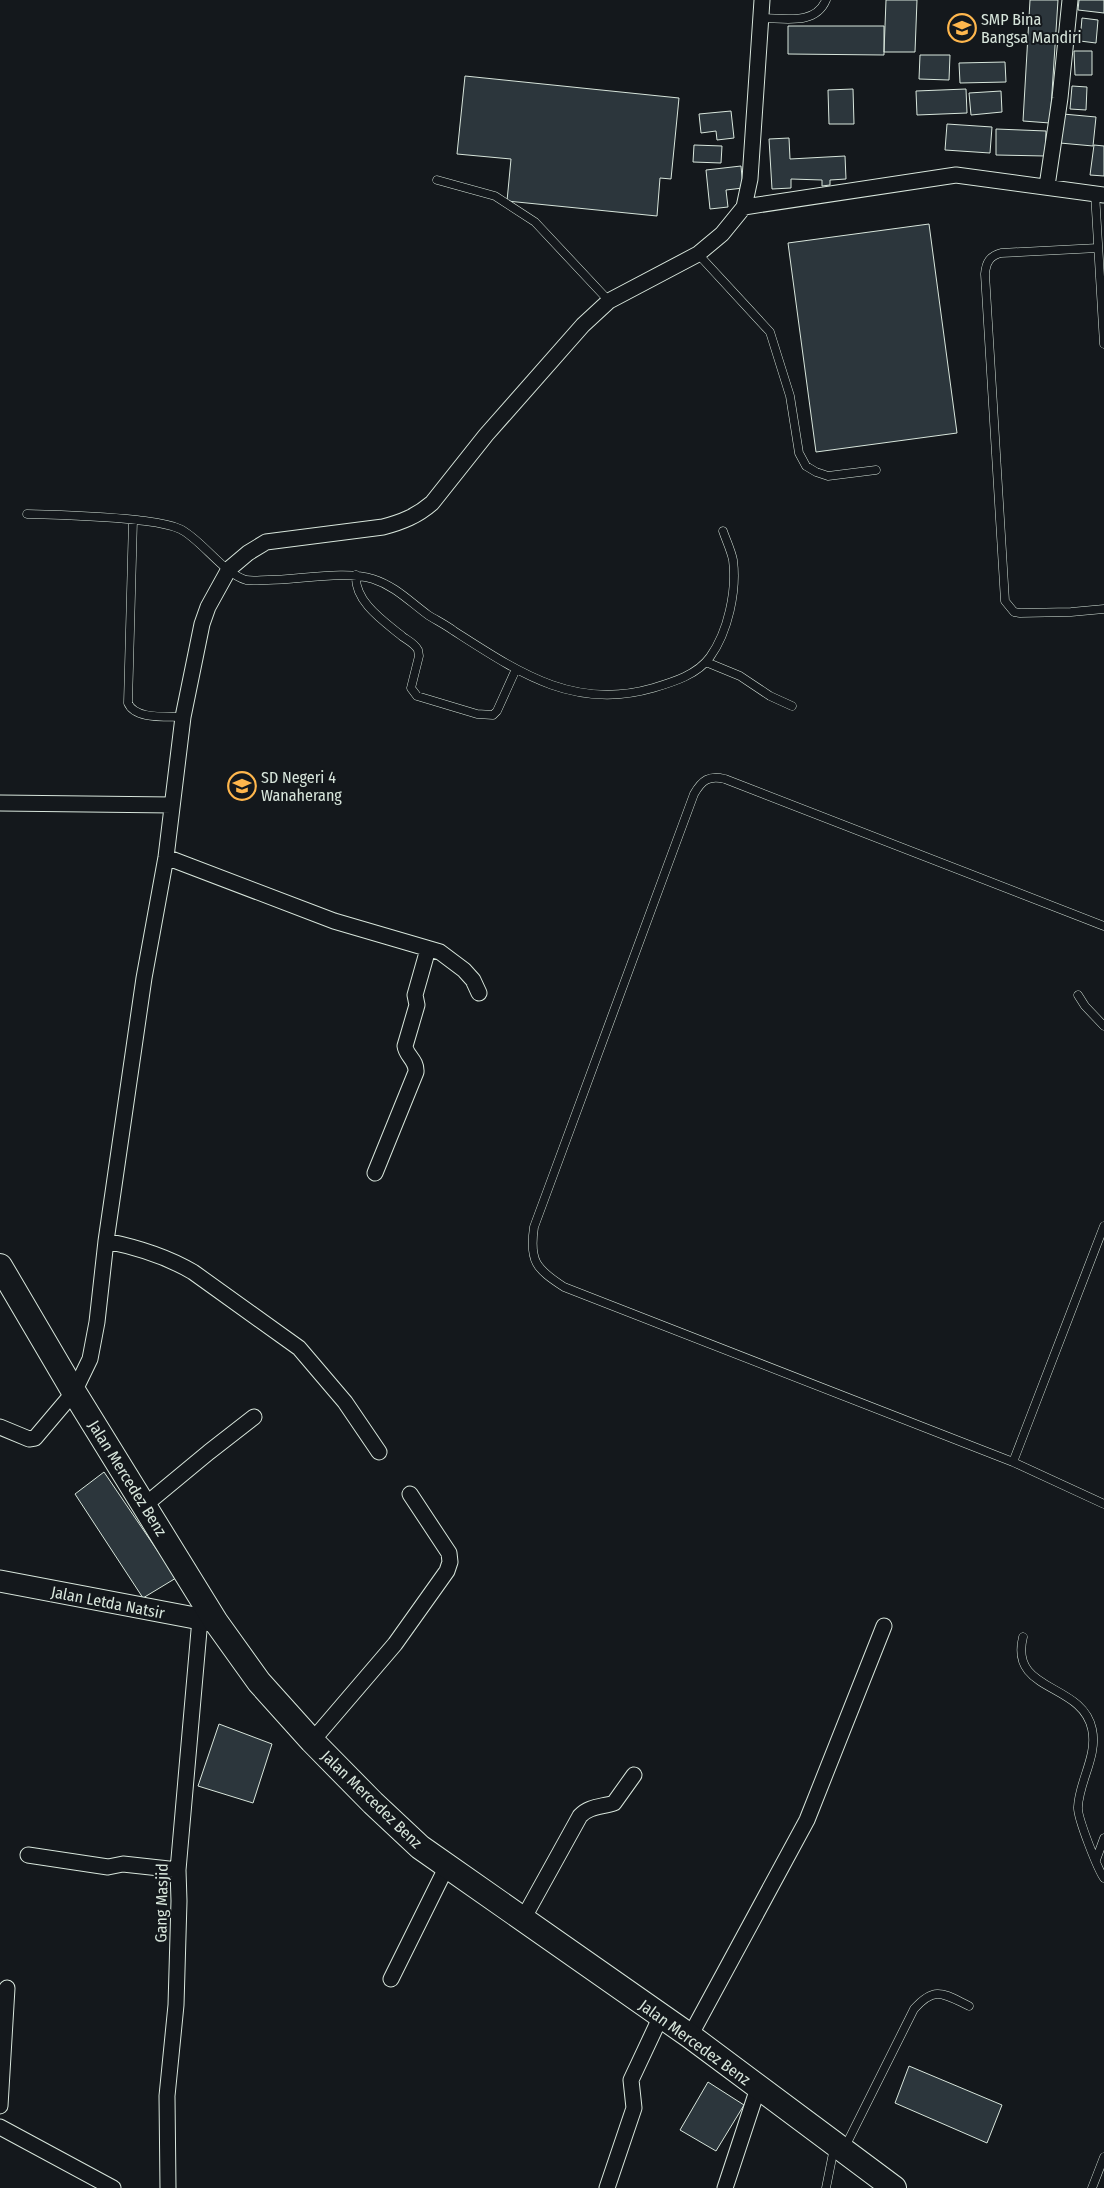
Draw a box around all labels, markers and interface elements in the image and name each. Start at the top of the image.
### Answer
place label: SMP Bina Bangsa Mandiri [981,10,1082,47]
school or university icon: SMP Bina Bangsa Mandiri [947,13,977,43]
place label: SD Negeri 4 Wanaherang [261,768,342,805]
school or university icon: SD Negeri 4 Wanaherang [227,771,257,801]
street label: Jalan Mercedez Benz [84,1417,171,1540]
street label: Jalan Letda Natsir [50,1582,167,1623]
street label: Jalan Mercedez Benz [317,1746,426,1852]
street label: Gang Masjid [151,1863,172,1943]
street label: Jalan Mercedez Benz [635,1996,754,2089]

